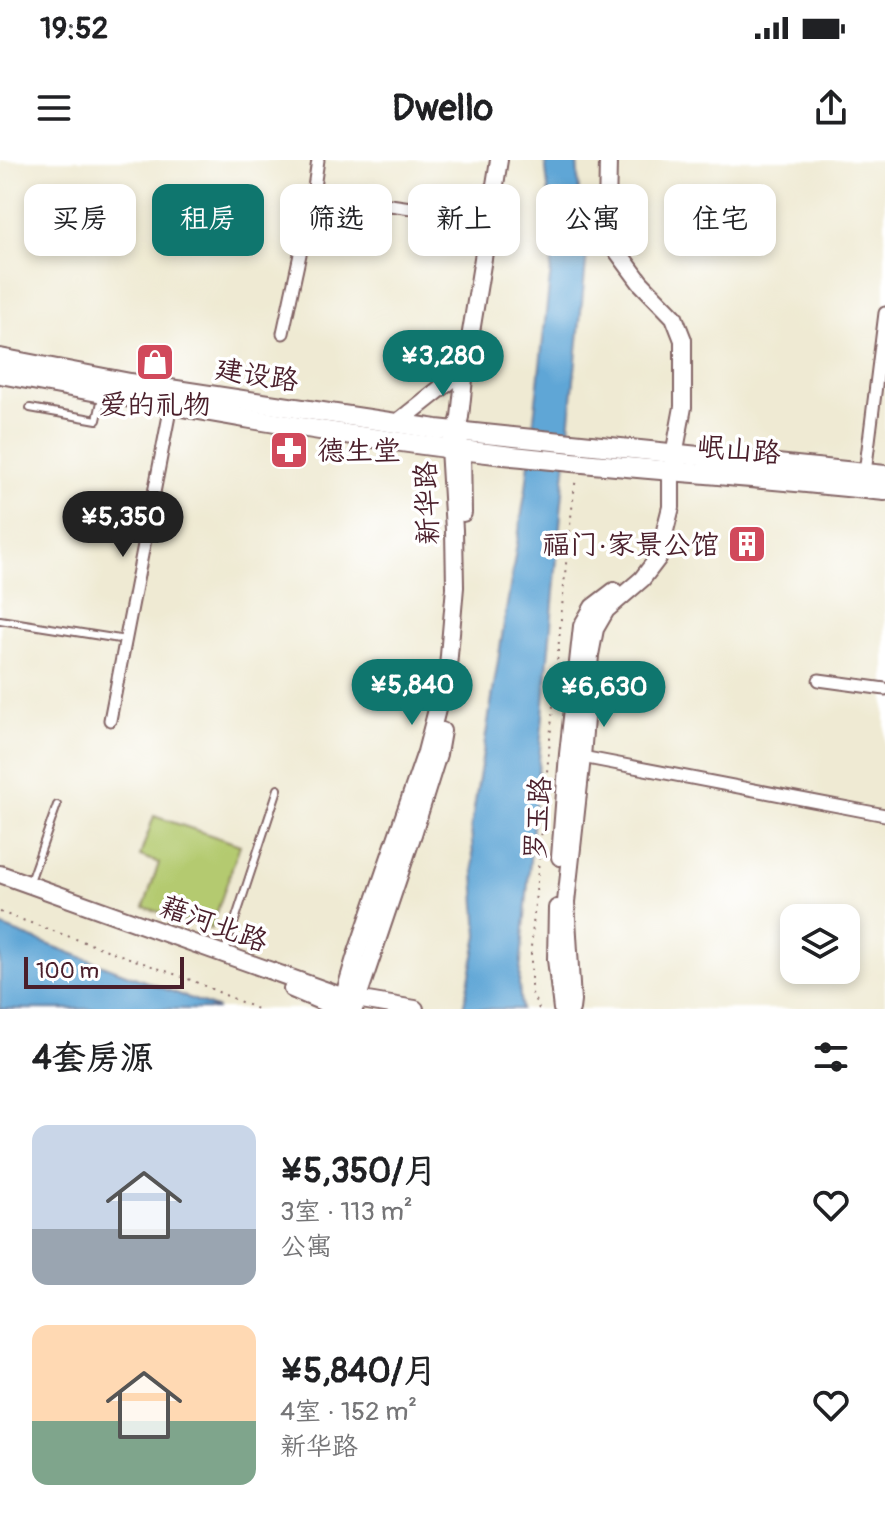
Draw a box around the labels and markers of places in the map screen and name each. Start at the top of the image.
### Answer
pin: ¥3,280 [378,330,508,398]
shop icon: 爱的礼物 [134,341,176,383]
place label: 爱的礼物 [99,388,211,423]
pharmacy icon: 德生堂 [268,429,310,471]
place label: 德生堂 [317,434,401,469]
pin: ¥5,350 [58,491,188,559]
building icon: 福门·家景公馆 [726,523,768,565]
place label: 福门·家景公馆 [542,528,719,563]
pin: ¥5,840 [347,659,477,727]
pin: ¥6,630 [539,661,669,729]

